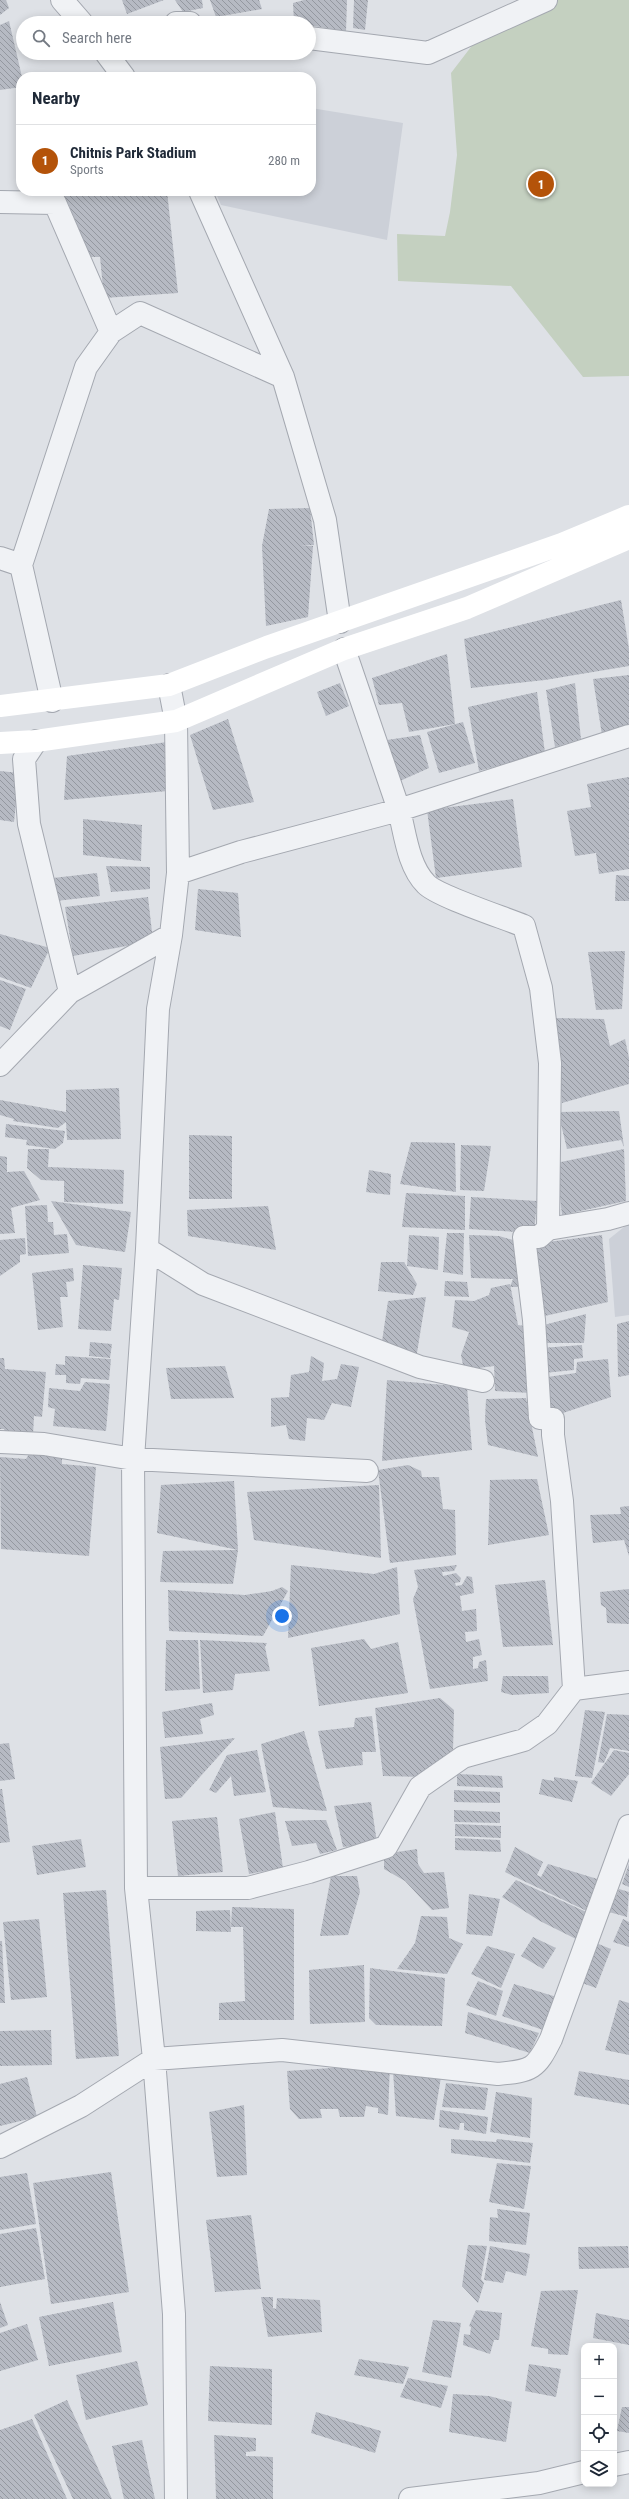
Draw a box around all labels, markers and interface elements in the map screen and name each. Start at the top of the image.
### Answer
search box [16,16,316,60]
icon: search [30,27,52,49]
text: Search here [62,29,132,47]
text: Nearby [32,88,80,108]
text: Chitnis Park Stadium [70,144,196,162]
text: 1 [42,153,48,168]
text: 280 m [268,153,300,168]
text: Sports [70,162,104,177]
pin: 1 [528,169,554,199]
your location [272,1606,292,1626]
map controls [581,2343,617,2487]
button: + [581,2343,617,2379]
button: − [581,2379,617,2415]
button: locate [581,2415,617,2451]
button: layers [581,2451,617,2487]

